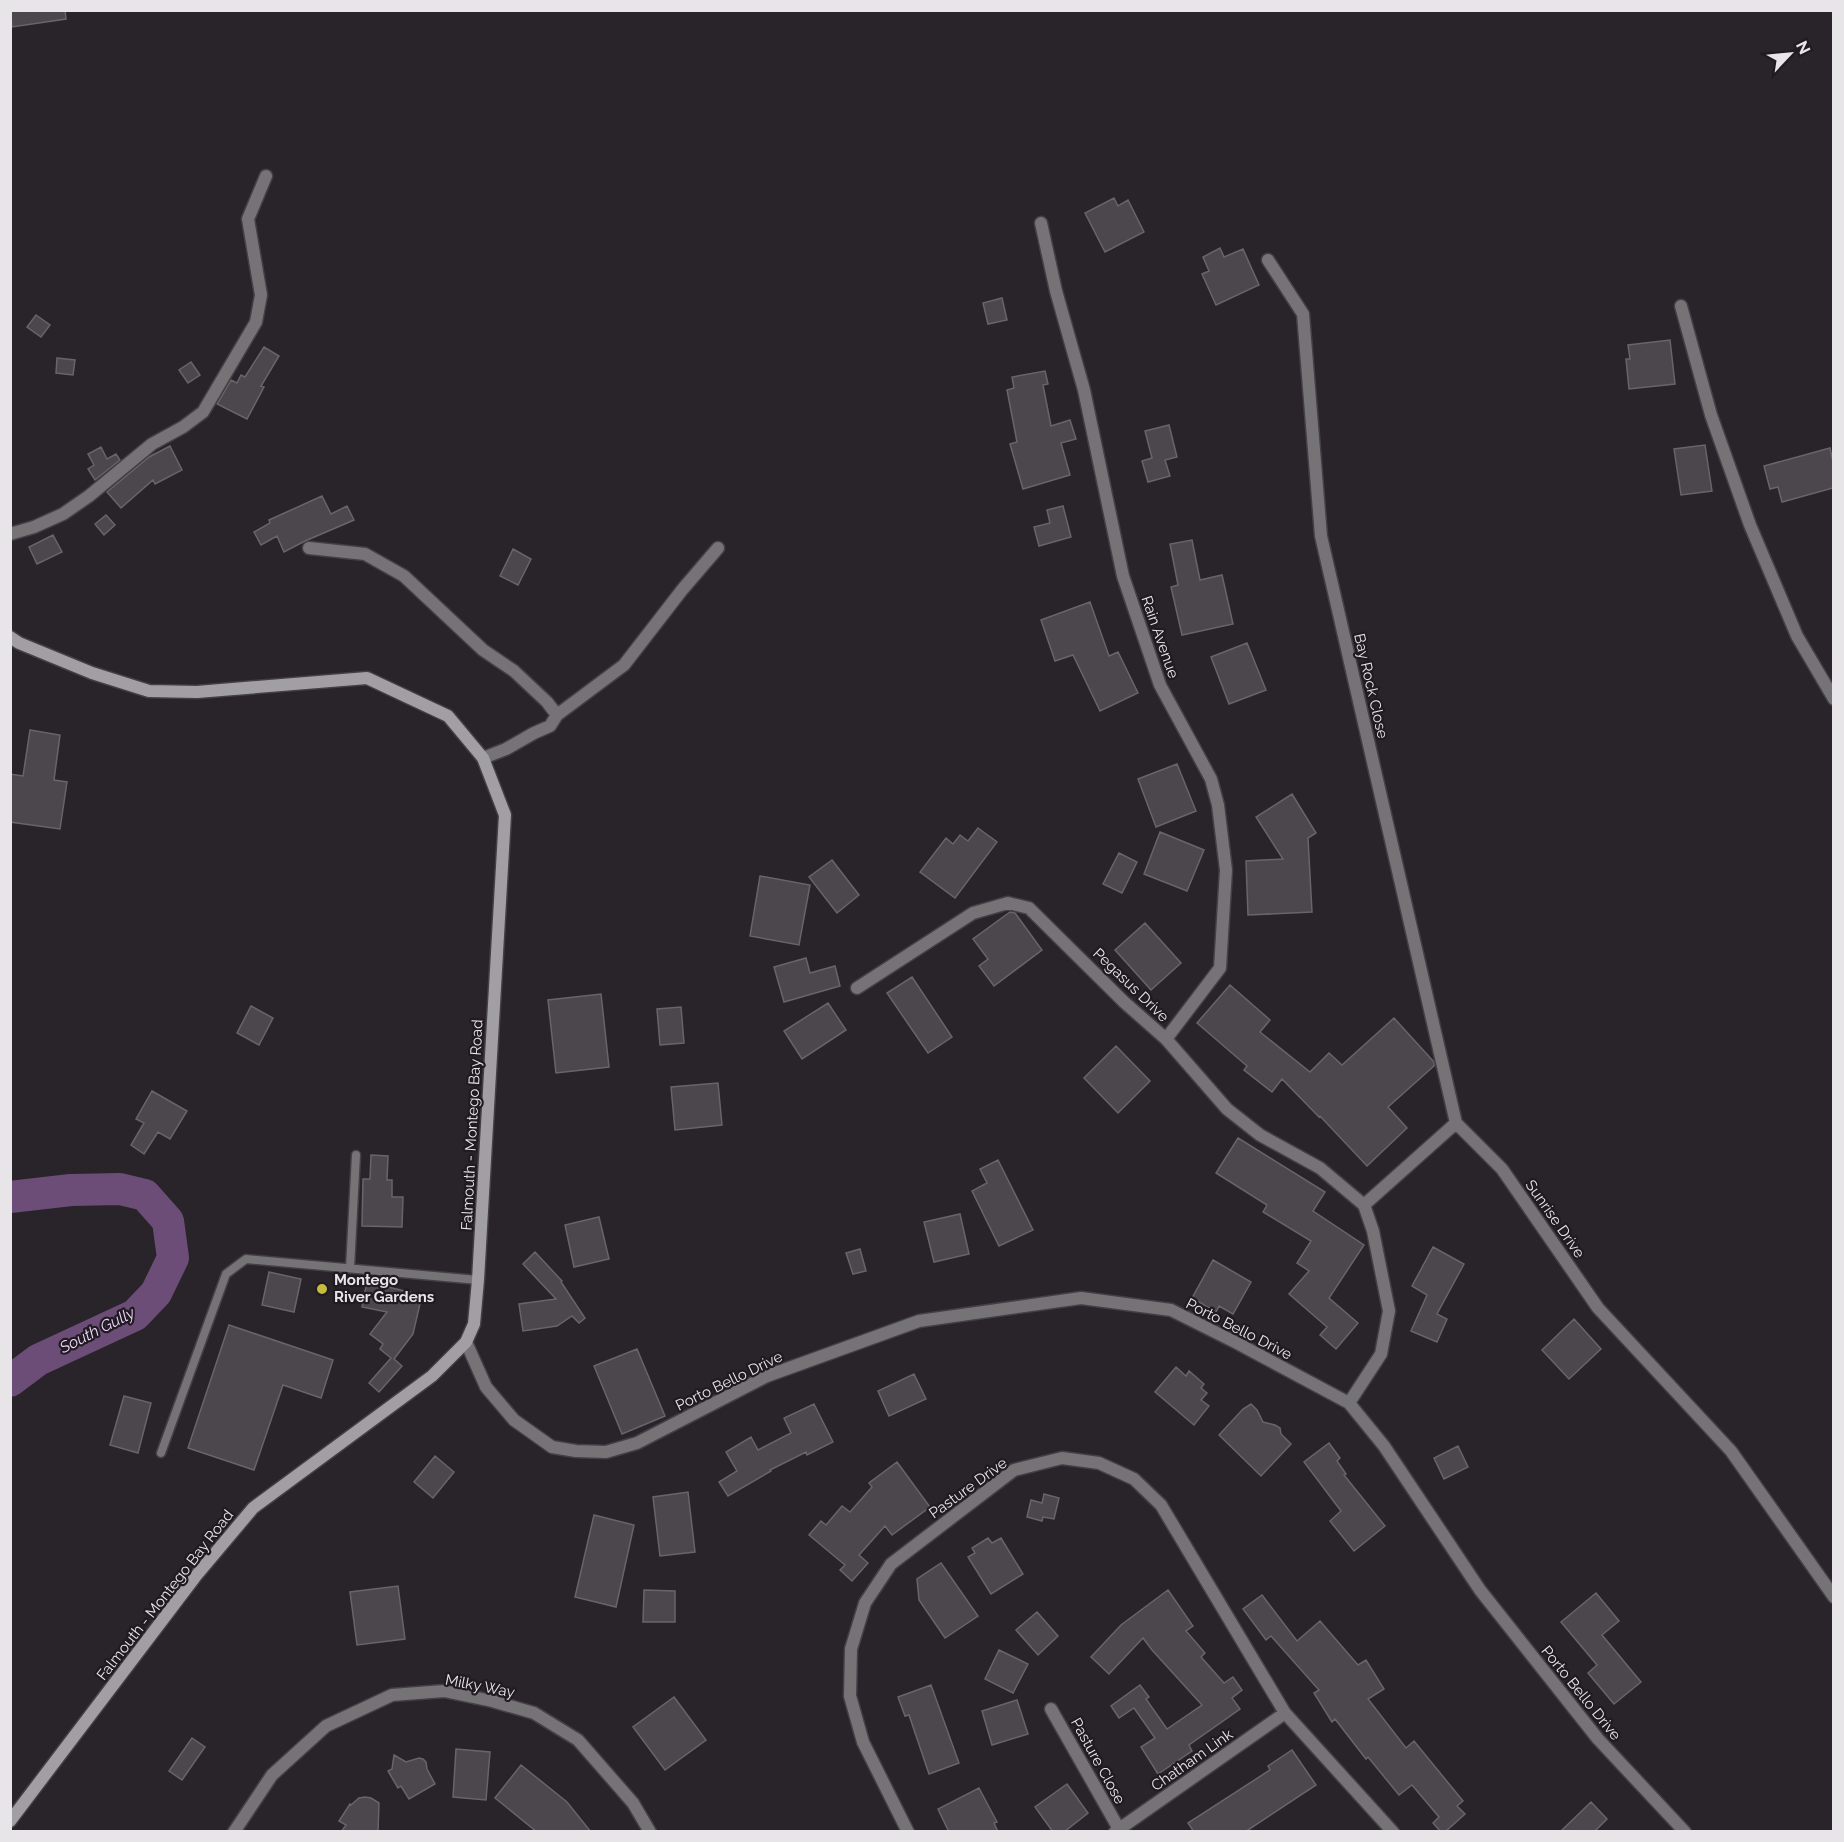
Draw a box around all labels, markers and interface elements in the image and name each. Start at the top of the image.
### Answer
north arrow [1760,24,1820,84]
text: N [1792,38,1814,57]
street label: Rain Avenue [1138,593,1183,681]
street label: Bay Rock Close [1350,632,1392,740]
street label: Pegasus Drive [1089,944,1173,1026]
street label: Falmouth - Montego Bay Road [457,1019,487,1231]
street label: Sunrise Drive [1522,1177,1589,1262]
place label: Montego River Gardens [334,1271,434,1306]
marker: Montego River Gardens [315,1282,329,1296]
street label: Porto Bello Drive [1183,1295,1295,1364]
water label: South Gully [55,1302,139,1357]
street label: Porto Bello Drive [673,1347,785,1415]
street label: Pasture Drive [925,1454,1011,1522]
street label: Falmouth - Montego Bay Road [93,1506,237,1684]
street label: Porto Bello Drive [1537,1642,1625,1744]
street label: Milky Way [444,1670,516,1702]
street label: Pasture Close [1067,1715,1129,1807]
street label: Chatham Link [1148,1725,1236,1795]

